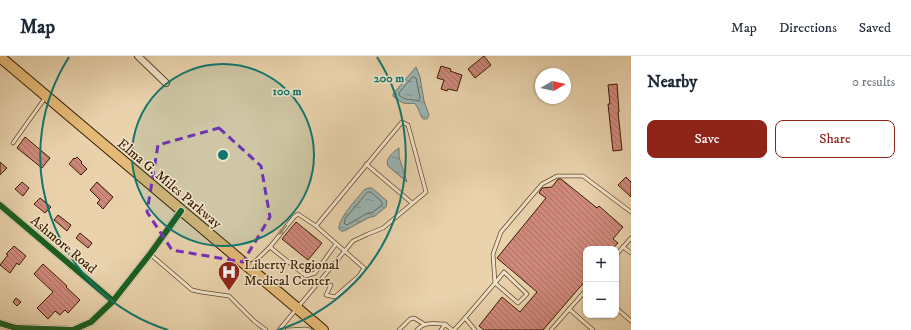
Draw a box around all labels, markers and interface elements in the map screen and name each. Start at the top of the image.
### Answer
text: Map [20,16,55,39]
text: Map [731,19,757,37]
text: Directions [779,19,837,37]
text: Saved [859,19,891,37]
north arrow [535,68,571,104]
text: 200 m [374,71,404,86]
text: Nearby [647,71,697,93]
text: 0 results [852,74,895,90]
text: 100 m [273,84,301,99]
button: Save [647,120,767,158]
button: Share [775,120,895,158]
street label: Elma G. Miles Parkway [113,135,226,233]
centre of rings [216,148,230,162]
street label: Ashmore Road [26,212,100,278]
one-way arrow [279,224,288,235]
map controls [583,246,619,318]
button: + [583,246,619,282]
place label: Liberty Regional Medical Center [244,256,340,290]
hospital icon: Liberty Regional Medical Center [216,259,242,292]
button: − [583,282,619,318]

